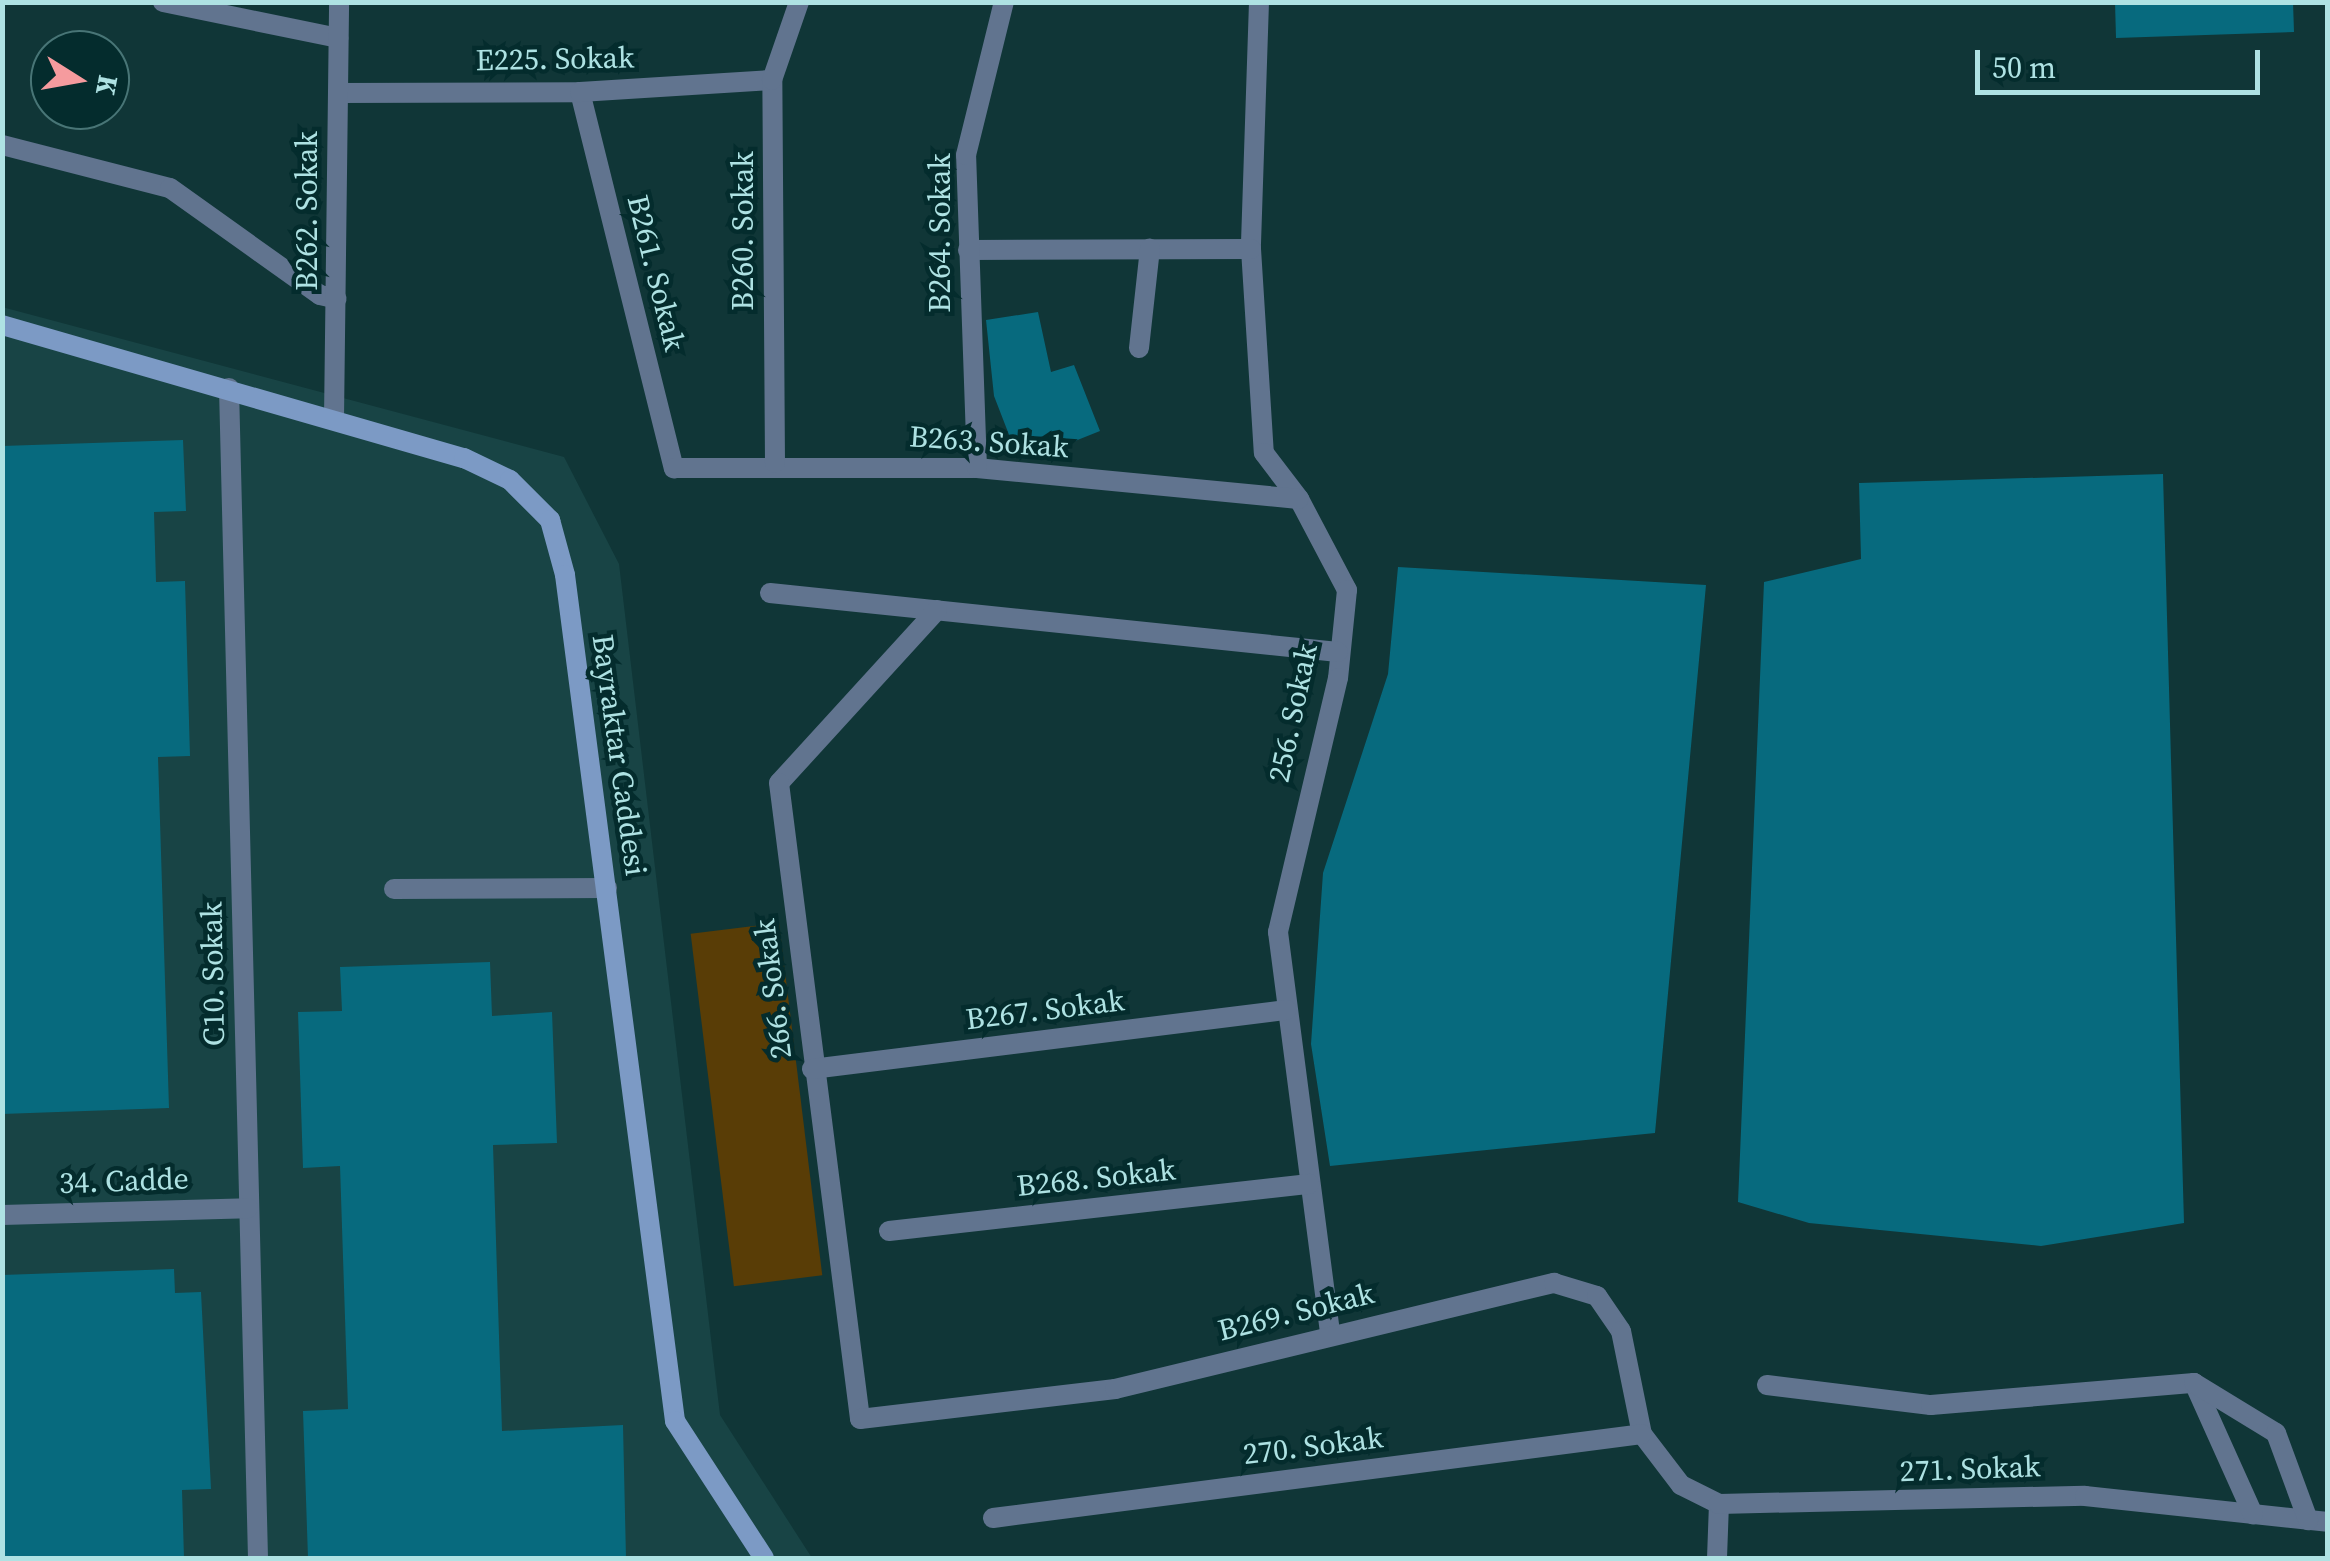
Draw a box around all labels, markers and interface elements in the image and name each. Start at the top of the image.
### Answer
north arrow [30,30,130,130]
scale bar [1980,30,2265,92]
street label: E225. Sokak [475,40,635,78]
text: 50 m [1992,47,2056,88]
text: K [87,72,128,99]
street label: B262. Sokak [289,131,325,291]
street label: B260. Sokak [725,151,761,311]
street label: B264. Sokak [922,153,958,313]
street label: B261. Sokak [619,191,693,355]
street label: B263. Sokak [908,418,1070,466]
street label: Bayraktar Caddesi [584,632,654,878]
street label: 256. Sokak [1261,640,1325,786]
street label: C10. Sokak [194,901,232,1047]
street label: 266. Sokak [747,917,799,1061]
street label: B267. Sokak [964,982,1126,1038]
street label: B268. Sokak [1015,1152,1177,1204]
street label: 34. Cadde [59,1161,189,1201]
street label: B269. Sokak [1214,1275,1378,1349]
street label: 270. Sokak [1241,1420,1385,1472]
street label: 271. Sokak [1899,1449,2041,1489]

